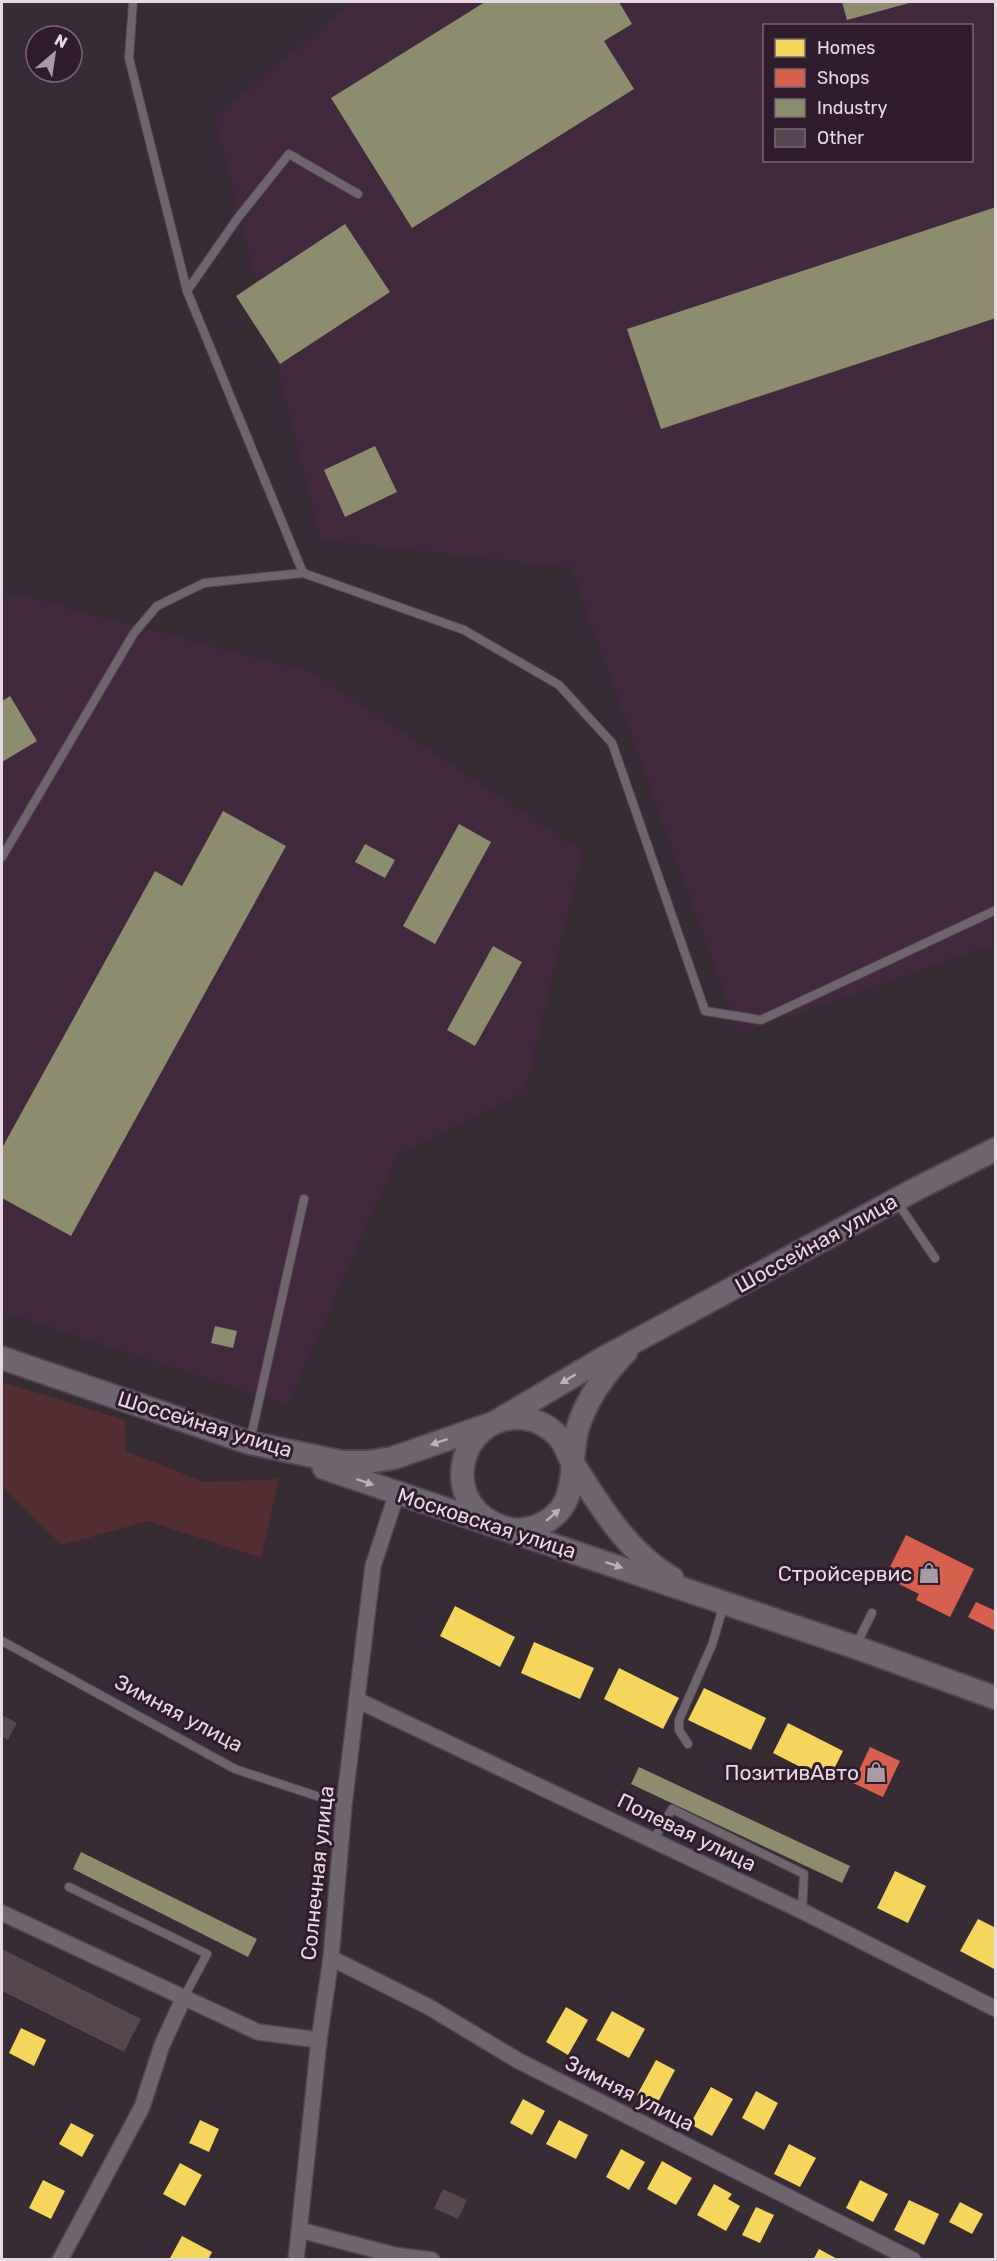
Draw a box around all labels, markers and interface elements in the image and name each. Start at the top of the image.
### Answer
north arrow [24,24,84,84]
legend [763,24,973,162]
text: N [51,30,71,52]
text: Homes [817,37,875,59]
text: Shops [817,67,869,89]
text: Industry [817,97,887,119]
text: Other [817,127,864,149]
street label: Шоссейная улица [731,1188,901,1298]
one-way arrow [560,1373,576,1384]
street label: Шоссейная улица [115,1386,295,1462]
one-way arrow [430,1438,448,1447]
one-way arrow [356,1478,374,1488]
street label: Московская улица [395,1482,579,1564]
one-way arrow [545,1509,561,1522]
one-way arrow [605,1561,623,1571]
place label: Стройсервис [778,1561,912,1586]
shop icon: Стройсервис [917,1561,941,1585]
street label: Зимняя улица [111,1669,247,1757]
place label: ПозитивАвто [724,1760,859,1785]
shop icon: ПозитивАвто [864,1760,888,1784]
street label: Солнечная улица [295,1784,339,1962]
street label: Полевая улица [614,1788,760,1876]
street label: Зимняя улица [561,2050,699,2136]

